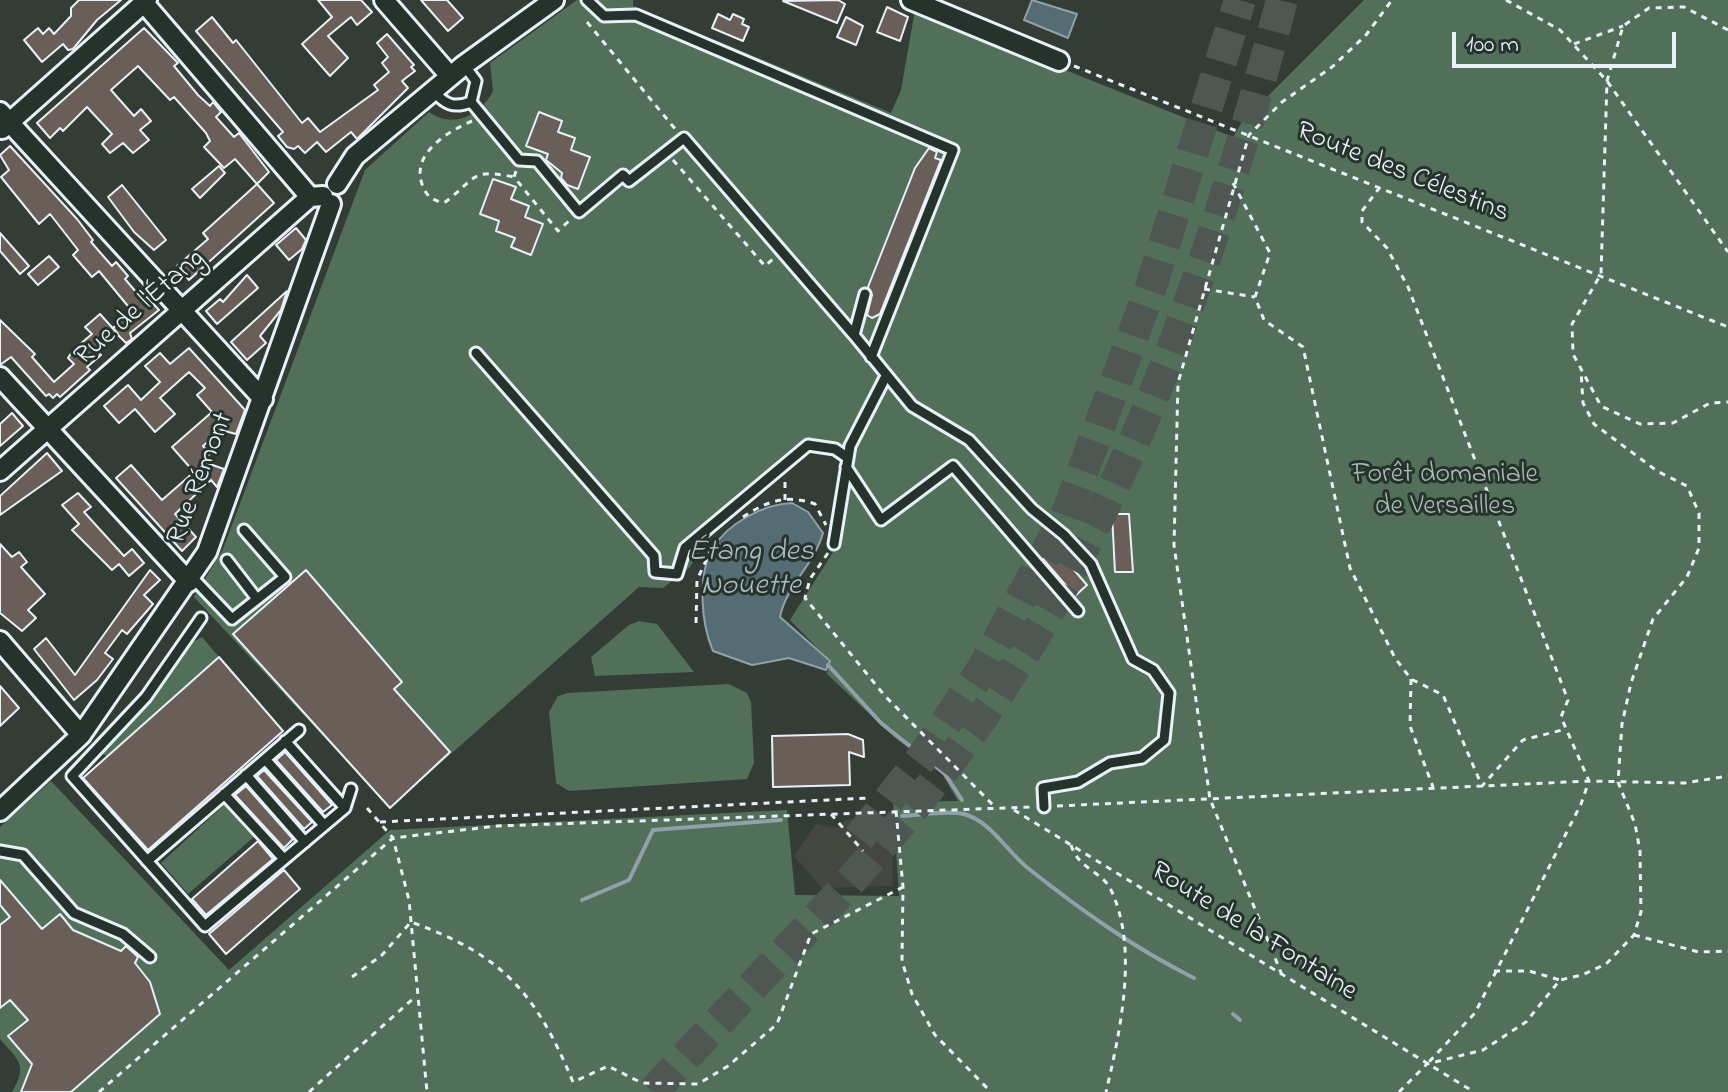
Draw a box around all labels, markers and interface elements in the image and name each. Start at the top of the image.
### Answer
scale bar [1456,16,1680,66]
text: 100 m [1466,28,1519,63]
street label: Route des Célestins [1291,116,1513,232]
street label: Rue de l'Étang [69,243,213,375]
street label: Rue Rémont [162,408,242,550]
park label: Forêt domaniale de Versailles [1352,459,1538,525]
water label: Étang des Nouette [688,536,814,606]
street label: Route de la Fontaine [1144,856,1362,1010]

